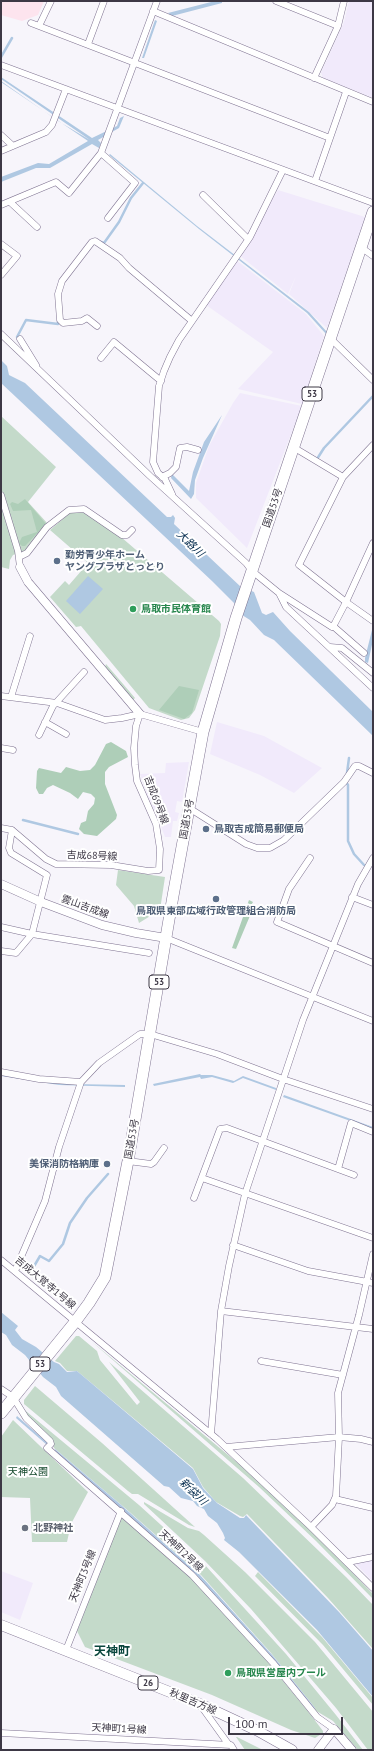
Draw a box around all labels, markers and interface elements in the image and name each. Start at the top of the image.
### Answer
road number: 53 [302,387,322,401]
street label: 国道53号 [261,487,285,529]
water label: 大路川 [174,528,206,560]
place label: 勤労青少年ホーム ヤングプラザとっとり [65,549,165,572]
marker: 勤労青少年ホーム ヤングプラザとっとり [52,556,62,566]
place label: 鳥取市民体育館 [141,603,211,615]
marker: 鳥取市民体育館 [128,604,138,614]
street label: 吉成69号線 [141,774,171,826]
street label: 国道53号 [178,798,196,840]
place label: 鳥取吉成簡易郵便局 [214,823,304,835]
marker: 鳥取吉成簡易郵便局 [201,824,211,834]
street label: 吉成68号線 [66,849,118,863]
street label: 雲山吉成線 [59,893,111,921]
marker: 鳥取県東部広域行政管理組合消防局 [211,894,221,904]
place label: 鳥取県東部広域行政管理組合消防局 [136,905,296,917]
road number: 53 [149,975,169,989]
street label: 国道53号 [123,1118,141,1160]
place label: 美保消防格納庫 [29,1158,99,1170]
marker: 美保消防格納庫 [102,1159,112,1169]
street label: 吉成大覚寺1号線 [12,1254,78,1312]
road number: 53 [30,1357,50,1371]
park label: 天神公園 [8,1466,48,1478]
water label: 新袋川 [177,1476,209,1508]
place label: 北野神社 [33,1522,73,1534]
marker: 北野神社 [20,1523,30,1533]
street label: 天神町2号線 [157,1528,205,1574]
street label: 天神町3号線 [67,1548,99,1604]
district label: 天神町 [94,1645,130,1659]
place label: 鳥取県営屋内プール [236,1667,326,1679]
marker: 鳥取県営屋内プール [223,1668,233,1678]
road number: 26 [138,1676,158,1690]
street label: 秋里吉方線 [168,1687,218,1717]
scale bar [230,1709,345,1735]
text: 100 m [235,1716,268,1731]
street label: 天神町1号線 [91,1722,147,1736]

